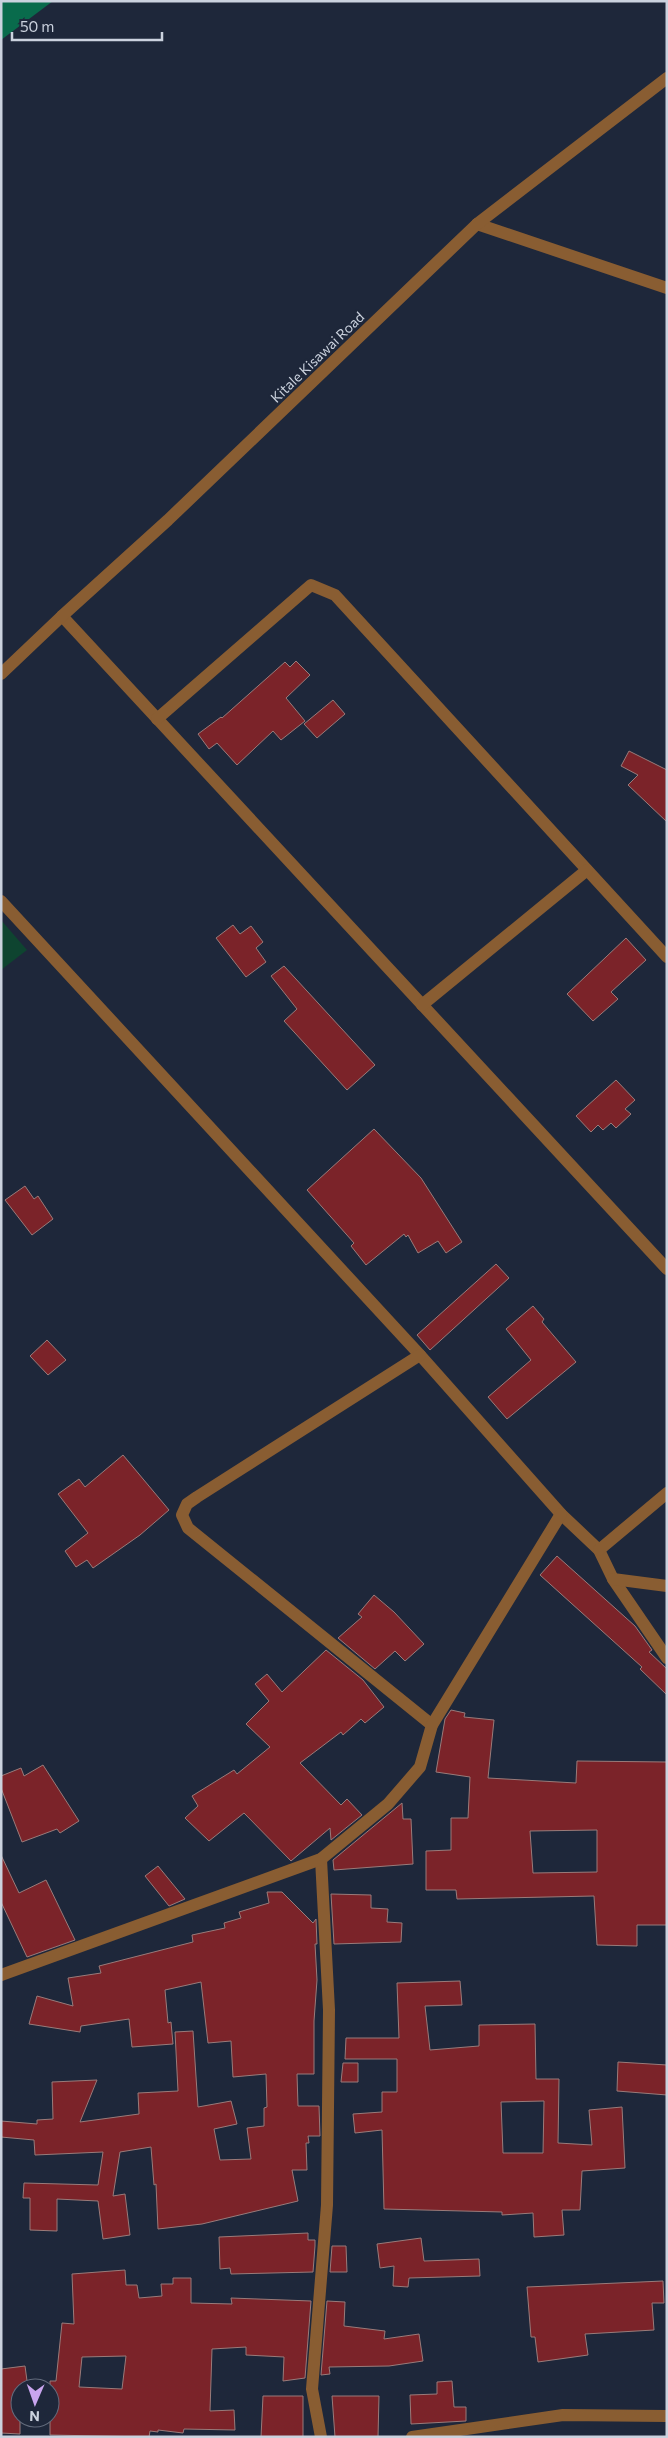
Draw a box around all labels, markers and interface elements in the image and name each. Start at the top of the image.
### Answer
scale bar [12,10,162,42]
text: 50 m [20,17,54,35]
street label: Kitale Kisawai Road [267,308,367,406]
north arrow [10,2378,60,2428]
text: N [29,2408,40,2425]

